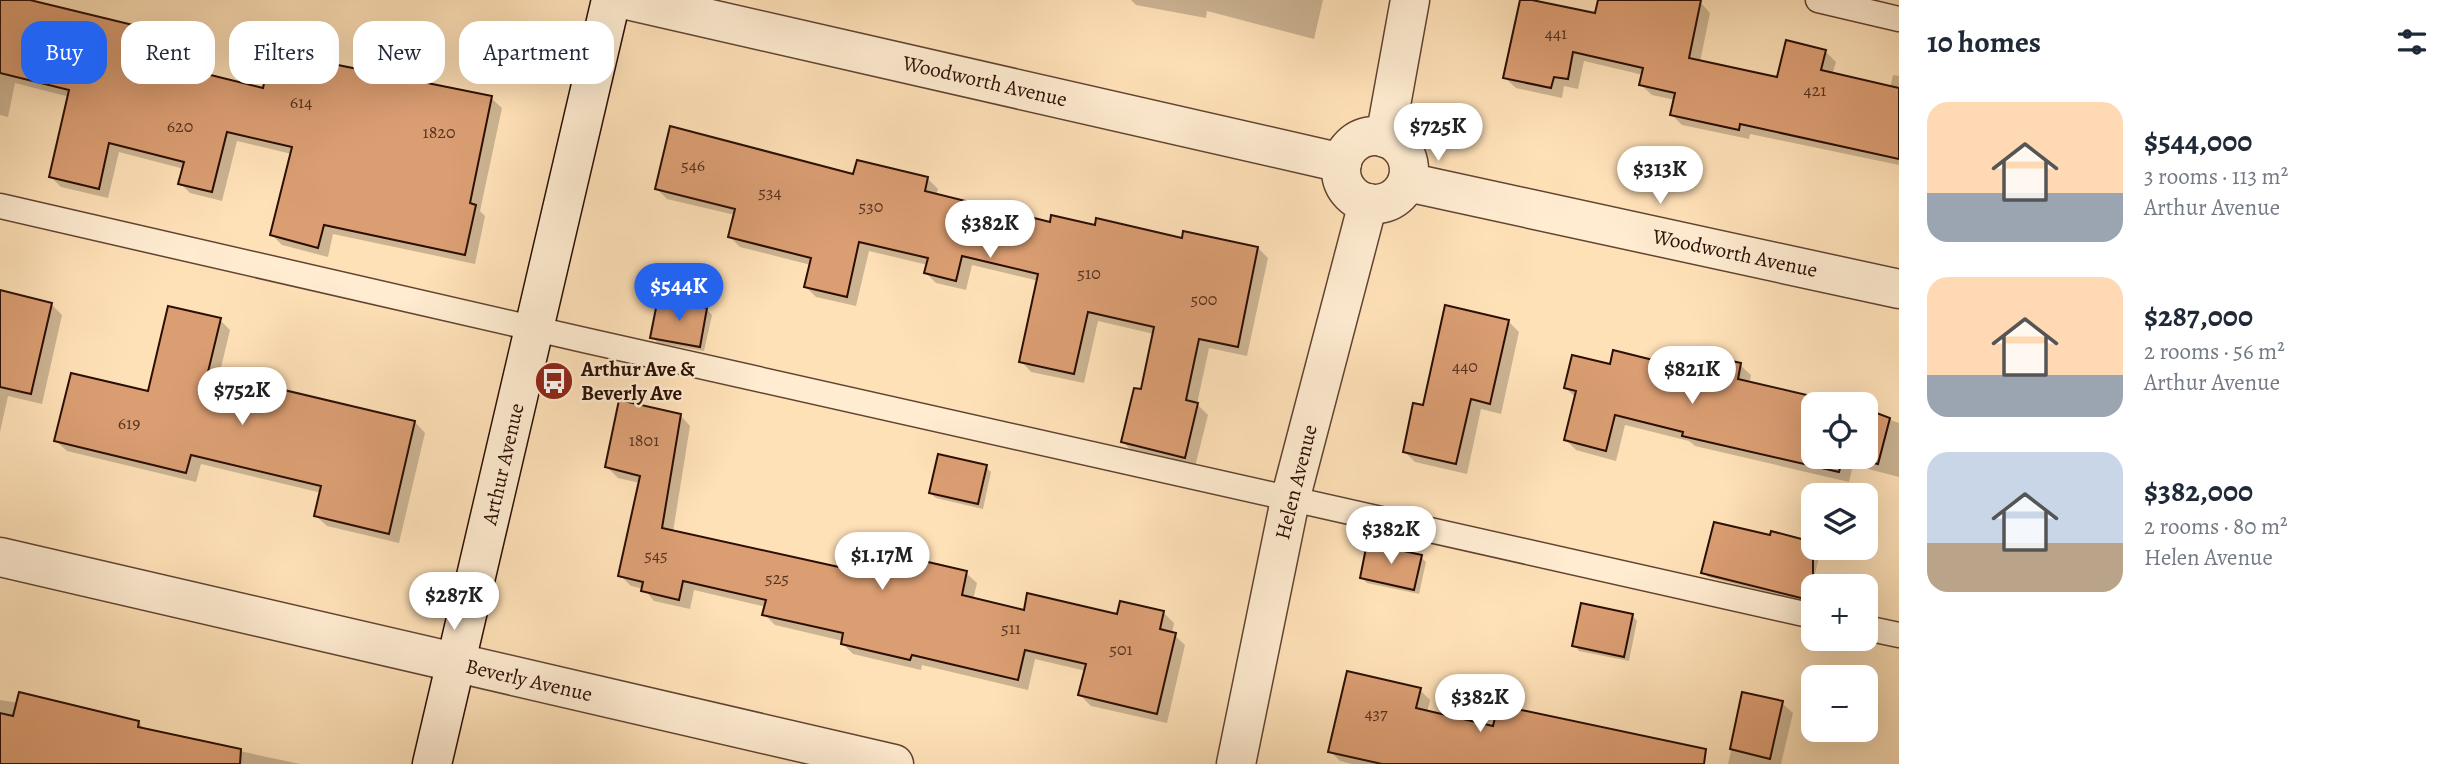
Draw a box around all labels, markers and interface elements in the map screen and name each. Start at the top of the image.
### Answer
chip: Buy [21,21,107,84]
chip: Rent [121,21,215,84]
chip: Filters [229,21,339,84]
chip: New [353,21,445,84]
chip: Apartment [459,21,614,84]
house number: 441 [1545,21,1567,45]
text: 10 homes [1927,22,2041,62]
icon: filters [2393,23,2431,61]
street label: Woodworth Avenue [899,48,1070,114]
house number: 421 [1804,78,1826,102]
house number: 614 [290,90,312,114]
pin: $725K [1389,104,1487,163]
text: $725K [1410,110,1466,141]
house number: 620 [167,114,193,138]
house number: 1820 [422,120,456,144]
text: $544,000 [2144,121,2252,161]
icon: home [1983,130,2067,214]
pin: $313K [1611,146,1709,206]
house number: 546 [681,153,705,177]
text: $313K [1633,153,1687,184]
text: 3 rooms · 113 m² [2144,161,2288,192]
house number: 534 [758,180,782,204]
text: Arthur Avenue [2144,192,2280,223]
house number: 530 [859,194,883,218]
pin: $382K [941,201,1039,260]
text: $382K [961,207,1019,238]
street label: Woodworth Avenue [1649,222,1820,284]
house number: 510 [1077,261,1101,285]
pin: $544K [630,264,728,323]
text: $544K [650,270,708,301]
house number: 500 [1191,287,1217,311]
text: $287,000 [2144,296,2253,336]
icon: home [1983,305,2067,389]
text: 2 rooms · 56 m² [2144,336,2285,367]
pin: $821K [1643,346,1741,406]
text: $821K [1664,353,1720,384]
house number: 440 [1452,354,1478,378]
place label: Arthur Ave & Beverly Ave [580,355,696,407]
bus stop icon: Arthur Ave & Beverly Ave [533,360,575,402]
text: Arthur Avenue [2144,367,2280,398]
pin: $752K [193,368,291,427]
text: $752K [214,374,270,405]
map controls [1801,392,1878,742]
button: locate [1801,392,1878,469]
street label: Arthur Avenue [475,400,531,529]
house number: 619 [118,411,140,435]
street label: Helen Avenue [1268,422,1324,542]
house number: 1801 [629,428,659,452]
text: $382,000 [2144,471,2253,511]
icon: home [1983,480,2067,564]
button: layers [1801,483,1878,560]
pin: $382K [1342,506,1440,566]
text: 2 rooms · 80 m² [2144,511,2288,542]
text: $382K [1362,513,1420,544]
pin: $1.17M [825,532,939,592]
text: $1.17M [851,539,913,570]
text: Helen Avenue [2144,542,2273,573]
house number: 545 [644,543,668,567]
house number: 525 [765,566,789,590]
pin: $287K [405,572,503,632]
button: + [1801,574,1878,651]
text: $287K [425,579,483,610]
house number: 511 [1001,616,1021,640]
house number: 501 [1109,637,1133,661]
street label: Beverly Avenue [463,652,595,708]
button: − [1801,665,1878,742]
pin: $382K [1431,674,1529,734]
text: $382K [1451,681,1509,712]
house number: 437 [1364,701,1388,725]

